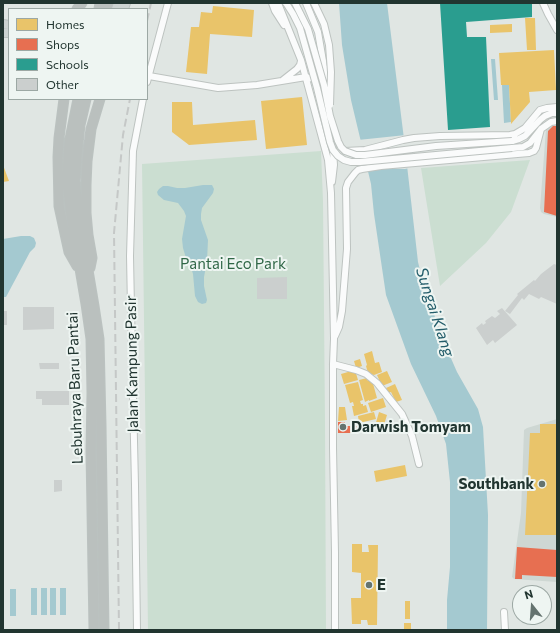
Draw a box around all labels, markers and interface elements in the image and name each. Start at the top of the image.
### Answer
legend [8,8,148,100]
text: Homes [46,17,84,31]
text: Shops [46,37,80,51]
text: Schools [46,57,89,71]
text: Other [46,77,79,91]
park label: Pantai Eco Park [180,255,286,273]
water label: Sungai Klang [412,265,458,359]
street label: Jalan Kampung Pasir [122,295,142,433]
street label: Lebuhraya Baru Pantai [63,311,87,465]
place label: Darwish Tomyam [351,418,471,436]
marker: Darwish Tomyam [338,422,348,432]
place label: Southbank [458,475,534,493]
marker: Southbank [537,479,547,489]
place label: E [377,576,386,594]
marker: E [364,580,374,590]
north arrow [512,585,552,625]
text: N [523,587,534,601]

